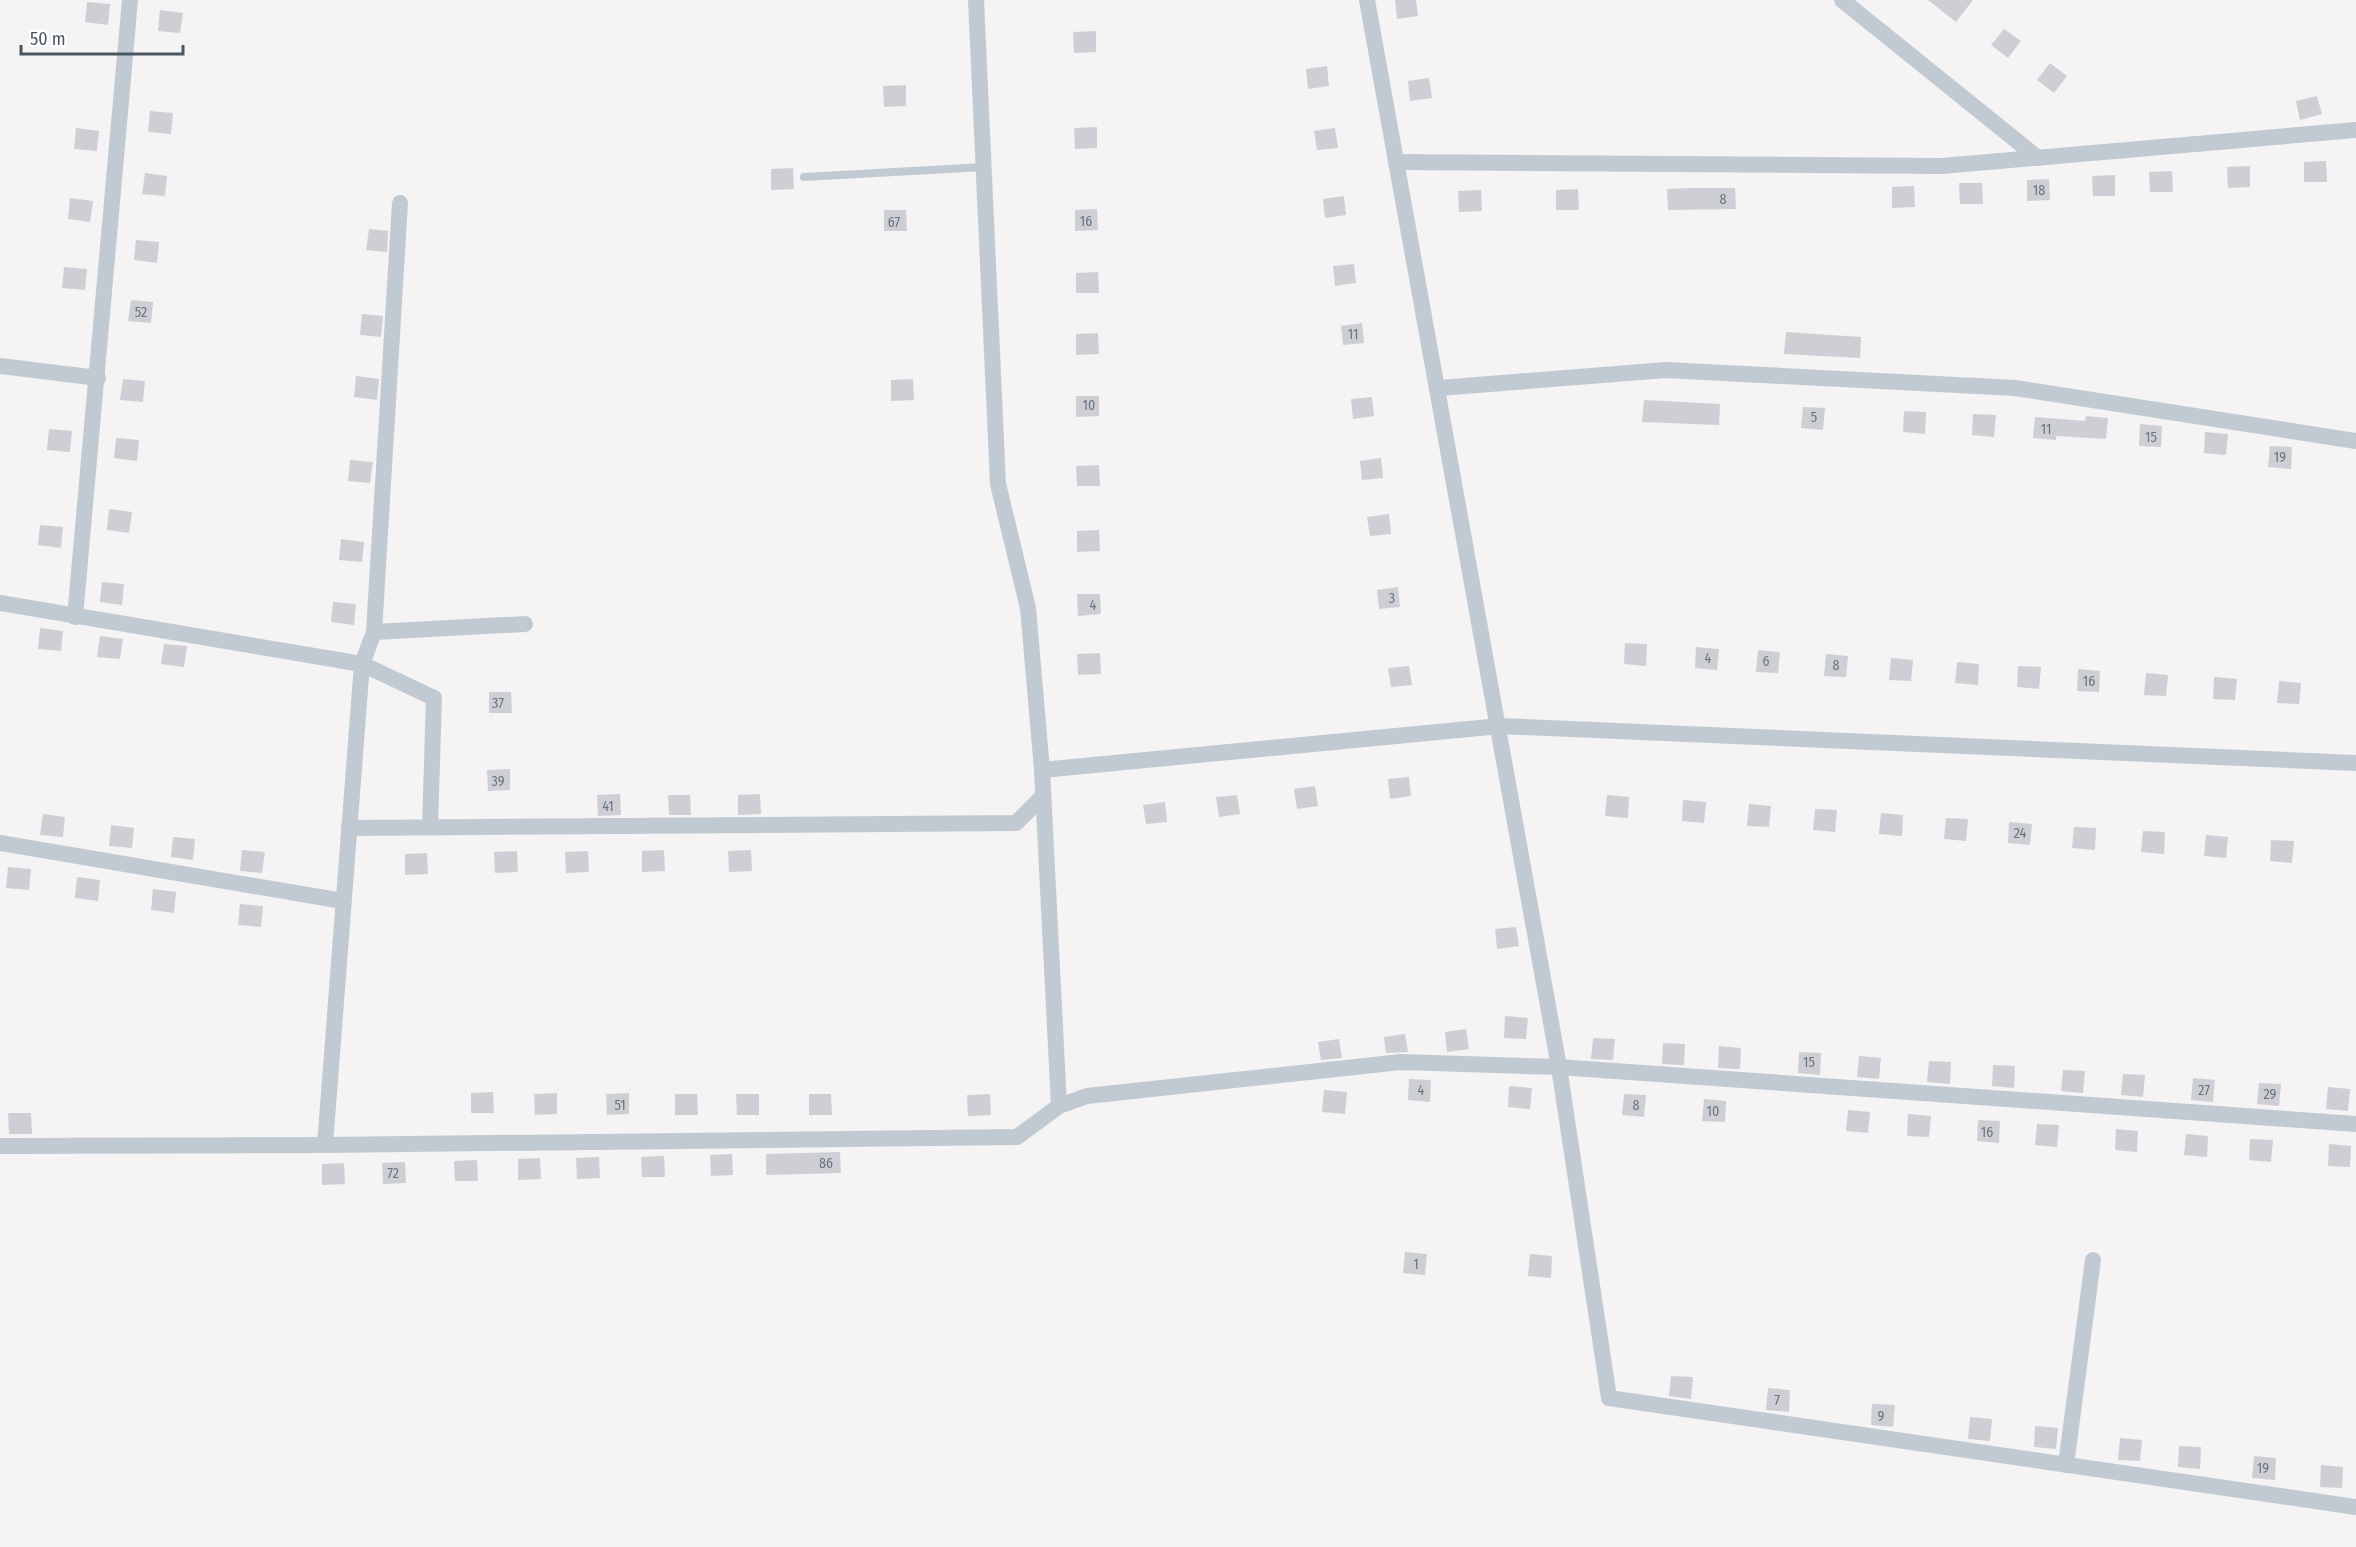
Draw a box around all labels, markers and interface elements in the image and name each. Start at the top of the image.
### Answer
scale bar [21,18,183,56]
text: 50 m [30,28,66,50]
house number: 18 [2033,182,2045,199]
house number: 8 [1720,191,1727,208]
house number: 16 [1080,213,1092,230]
house number: 67 [888,214,900,231]
house number: 52 [135,304,147,321]
house number: 11 [1348,326,1358,343]
house number: 10 [1083,397,1095,414]
house number: 5 [1811,409,1817,426]
house number: 11 [2041,421,2051,438]
house number: 15 [2145,429,2157,446]
house number: 19 [2274,449,2286,466]
house number: 3 [1389,590,1395,607]
house number: 4 [1090,597,1097,614]
house number: 4 [1705,650,1712,667]
house number: 6 [1763,653,1770,670]
house number: 8 [1833,657,1840,674]
house number: 16 [2083,673,2095,690]
house number: 37 [492,695,504,712]
house number: 39 [492,773,505,790]
house number: 41 [602,798,614,815]
house number: 24 [2014,825,2027,842]
house number: 15 [1803,1054,1815,1071]
house number: 4 [1418,1082,1425,1099]
house number: 27 [2198,1082,2210,1099]
house number: 29 [2264,1086,2277,1103]
house number: 51 [614,1097,626,1114]
house number: 8 [1633,1097,1640,1114]
house number: 10 [1707,1103,1719,1120]
house number: 16 [1981,1124,1993,1141]
house number: 86 [819,1155,833,1172]
house number: 72 [387,1165,399,1182]
house number: 1 [1413,1256,1419,1273]
house number: 7 [1774,1392,1780,1409]
house number: 9 [1878,1408,1885,1425]
house number: 19 [2257,1460,2269,1477]

